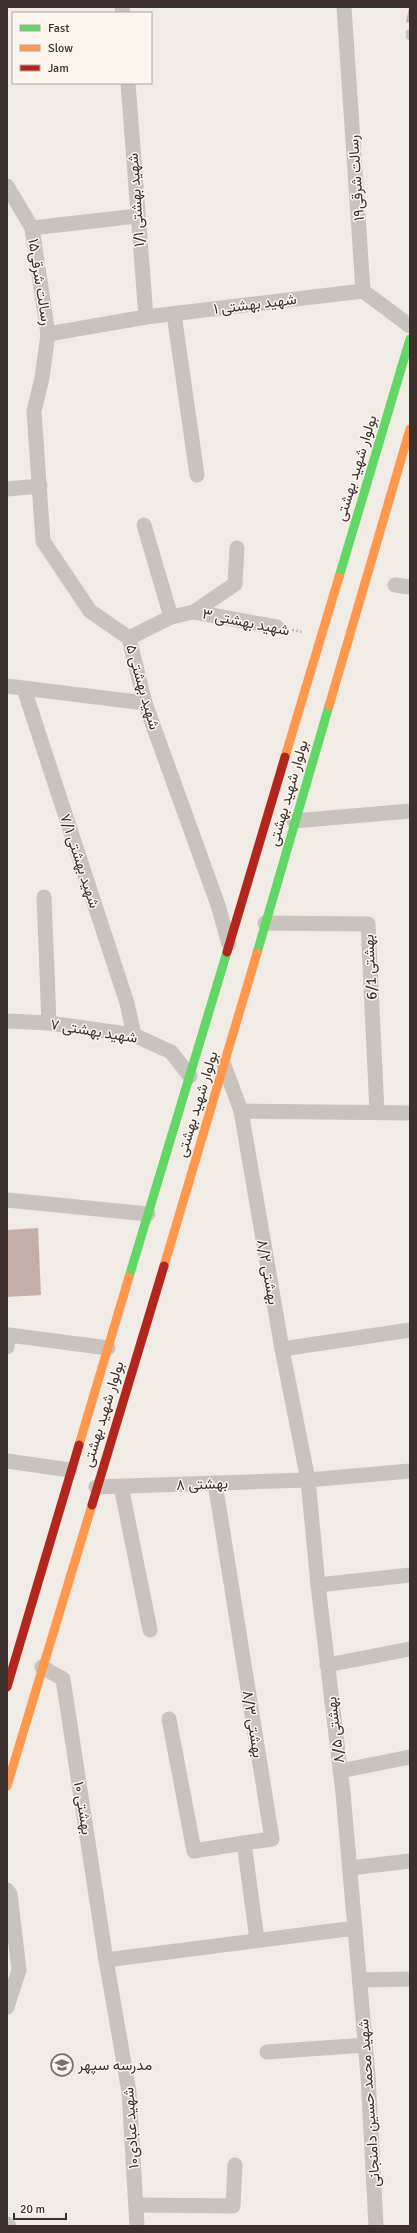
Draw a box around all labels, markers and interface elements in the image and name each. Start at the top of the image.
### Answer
legend [12,12,152,84]
text: Fast [48,21,69,36]
text: Slow [48,41,73,56]
text: Jam [48,61,69,76]
street label: رسالت شرقی۱۹ [344,134,369,222]
street label: شهید بهشتی ۱/۱ [124,152,149,248]
street label: رسالت شرقی۱۵ [23,237,56,327]
street label: شهید بهشتی ۱ [213,290,298,319]
street label: بولوار شهید بهشتی [331,413,382,523]
street label: شهید بهشتی ۳ [200,605,291,640]
street label: شهید بهشتی ۵ [121,642,164,732]
street label: بولوار شهید بهشتی [264,738,313,848]
street label: شهید بهشتی ۷/۱ [55,811,104,911]
street label: بهشتی 6/1 [359,934,382,1000]
street label: شهید بهشتی ۷ [49,1015,139,1048]
street label: بولوار شهید بهشتی [172,1049,223,1159]
street label: بهشتی ۸/۲ [252,1238,283,1306]
street label: بولوار شهید بهشتی [78,1359,129,1469]
street label: ۸ بهشتی [176,1474,228,1495]
street label: بهشتی ۸/۳ [238,1689,267,1759]
street label: بهشتی ۸/۵ [322,1696,349,1764]
street label: بهشتی ۱۰ [69,1780,96,1836]
street label: شهید محمد حسین دامنجانی [354,2018,385,2188]
school or university icon: مدرسه سپهر [49,2052,75,2078]
place label: مدرسه سپهر [77,2056,152,2075]
street label: شهید عبادی۱۰ [119,2087,144,2169]
scale bar [14,2195,66,2221]
text: 20 m [20,2202,45,2217]

